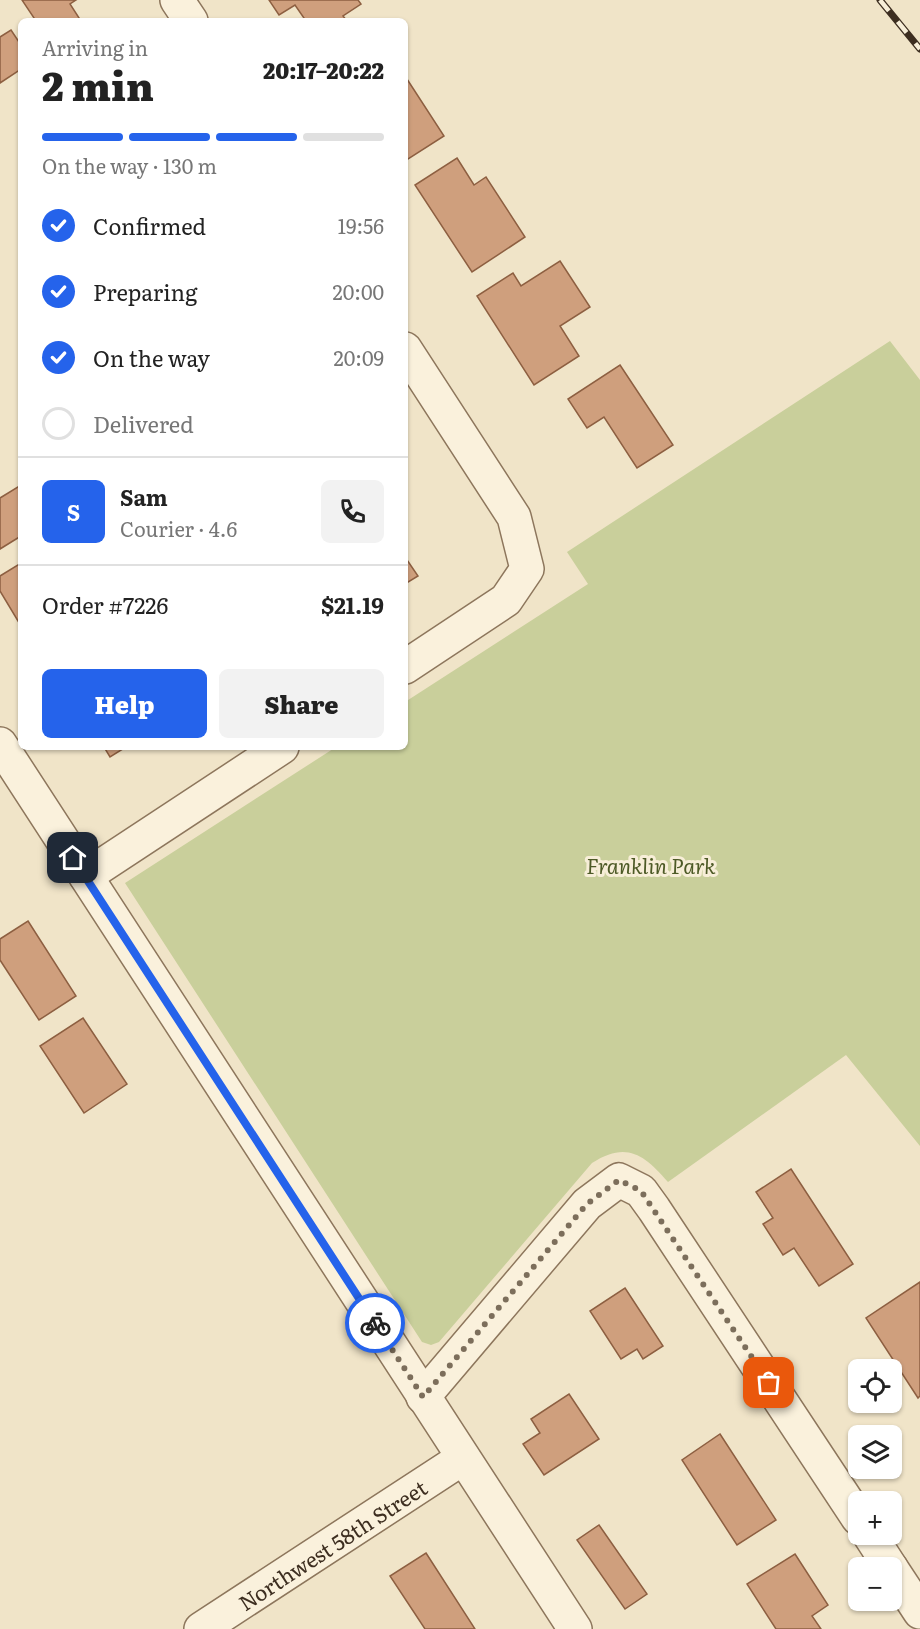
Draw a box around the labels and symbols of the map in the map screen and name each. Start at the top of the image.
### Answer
pin [47,832,98,883]
park label: Franklin Park [586,849,716,880]
courier [345,1293,405,1353]
pin [743,1357,794,1408]
street label: Northwest 58th Street [231,1471,432,1617]

